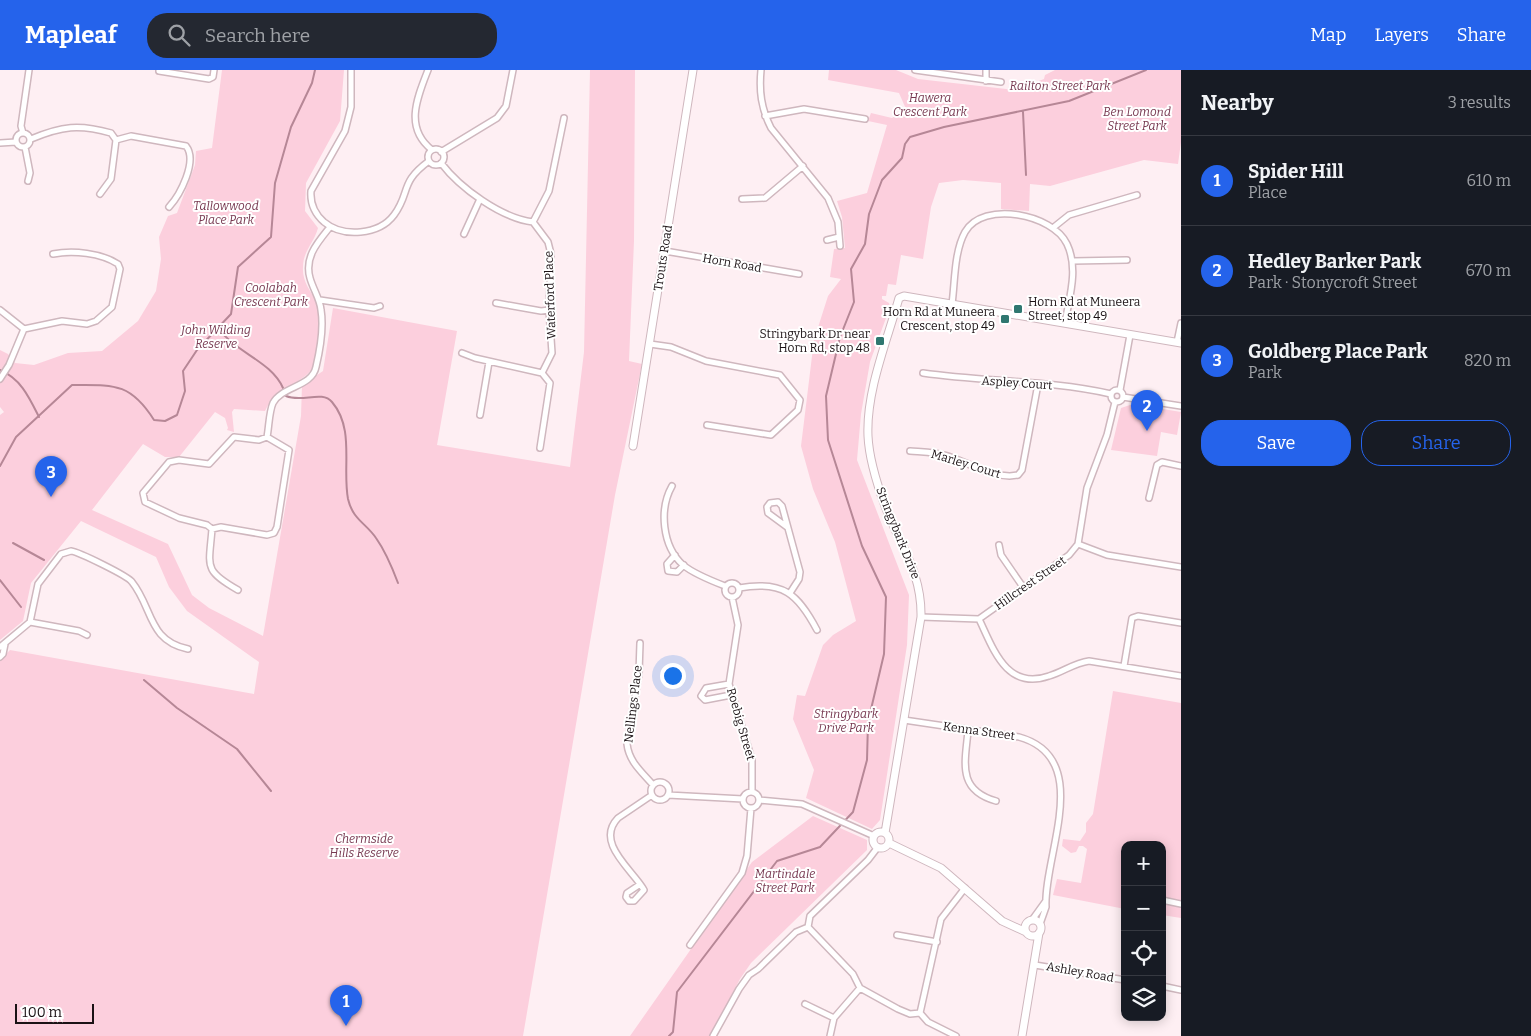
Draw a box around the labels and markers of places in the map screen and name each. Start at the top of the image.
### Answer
place label: Horn Rd at Muneera Street, stop 49 [1028,295,1141,323]
marker: Horn Rd at Muneera Street, stop 49 [1012,303,1024,315]
place label: Horn Rd at Muneera Crescent, stop 49 [883,305,995,333]
marker: Horn Rd at Muneera Crescent, stop 49 [999,313,1011,325]
place label: Stringybark Dr near Horn Rd, stop 48 [760,327,871,355]
marker: Stringybark Dr near Horn Rd, stop 48 [874,335,886,347]
pin: 2 [1131,390,1163,431]
pin: 3 [35,456,67,497]
pin: 1 [330,985,362,1026]

